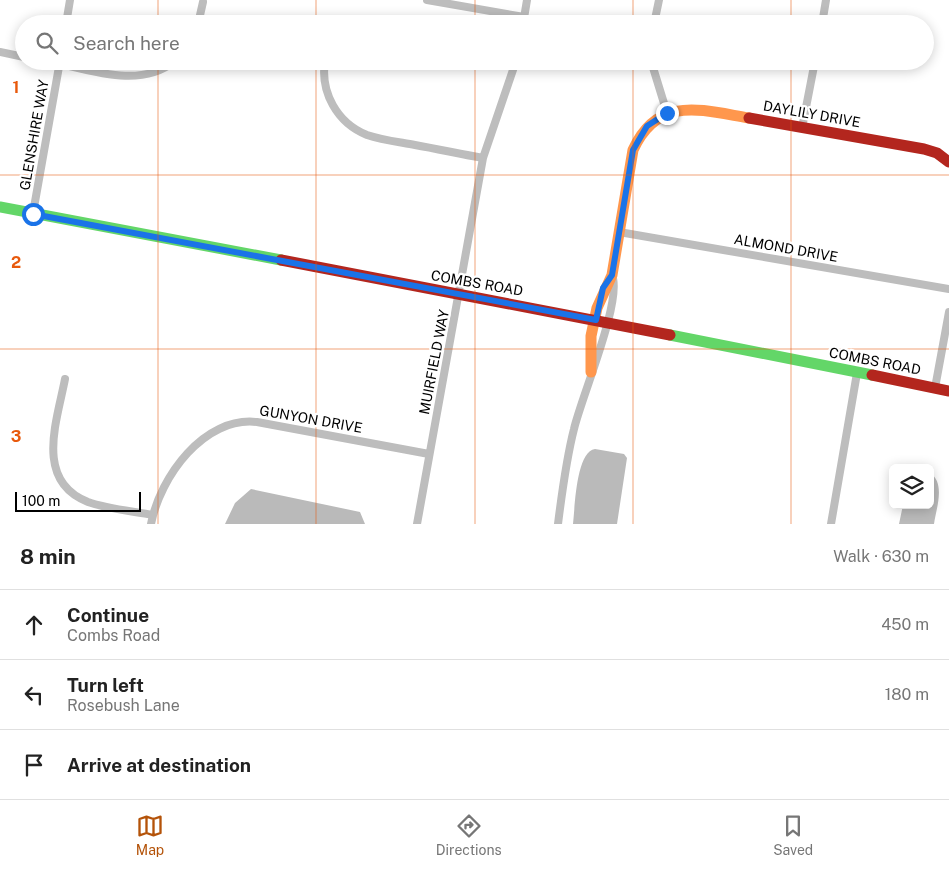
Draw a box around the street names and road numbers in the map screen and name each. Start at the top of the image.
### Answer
street label: GLENSHIRE WAY [16,78,52,192]
street label: DAYLILY DRIVE [762,98,862,130]
street label: ALMOND DRIVE [733,231,839,265]
street label: COMBS ROAD [430,267,524,299]
street label: MUIRFIELD WAY [416,308,452,416]
street label: COMBS ROAD [828,344,922,378]
street label: GUNYON DRIVE [258,402,364,436]

